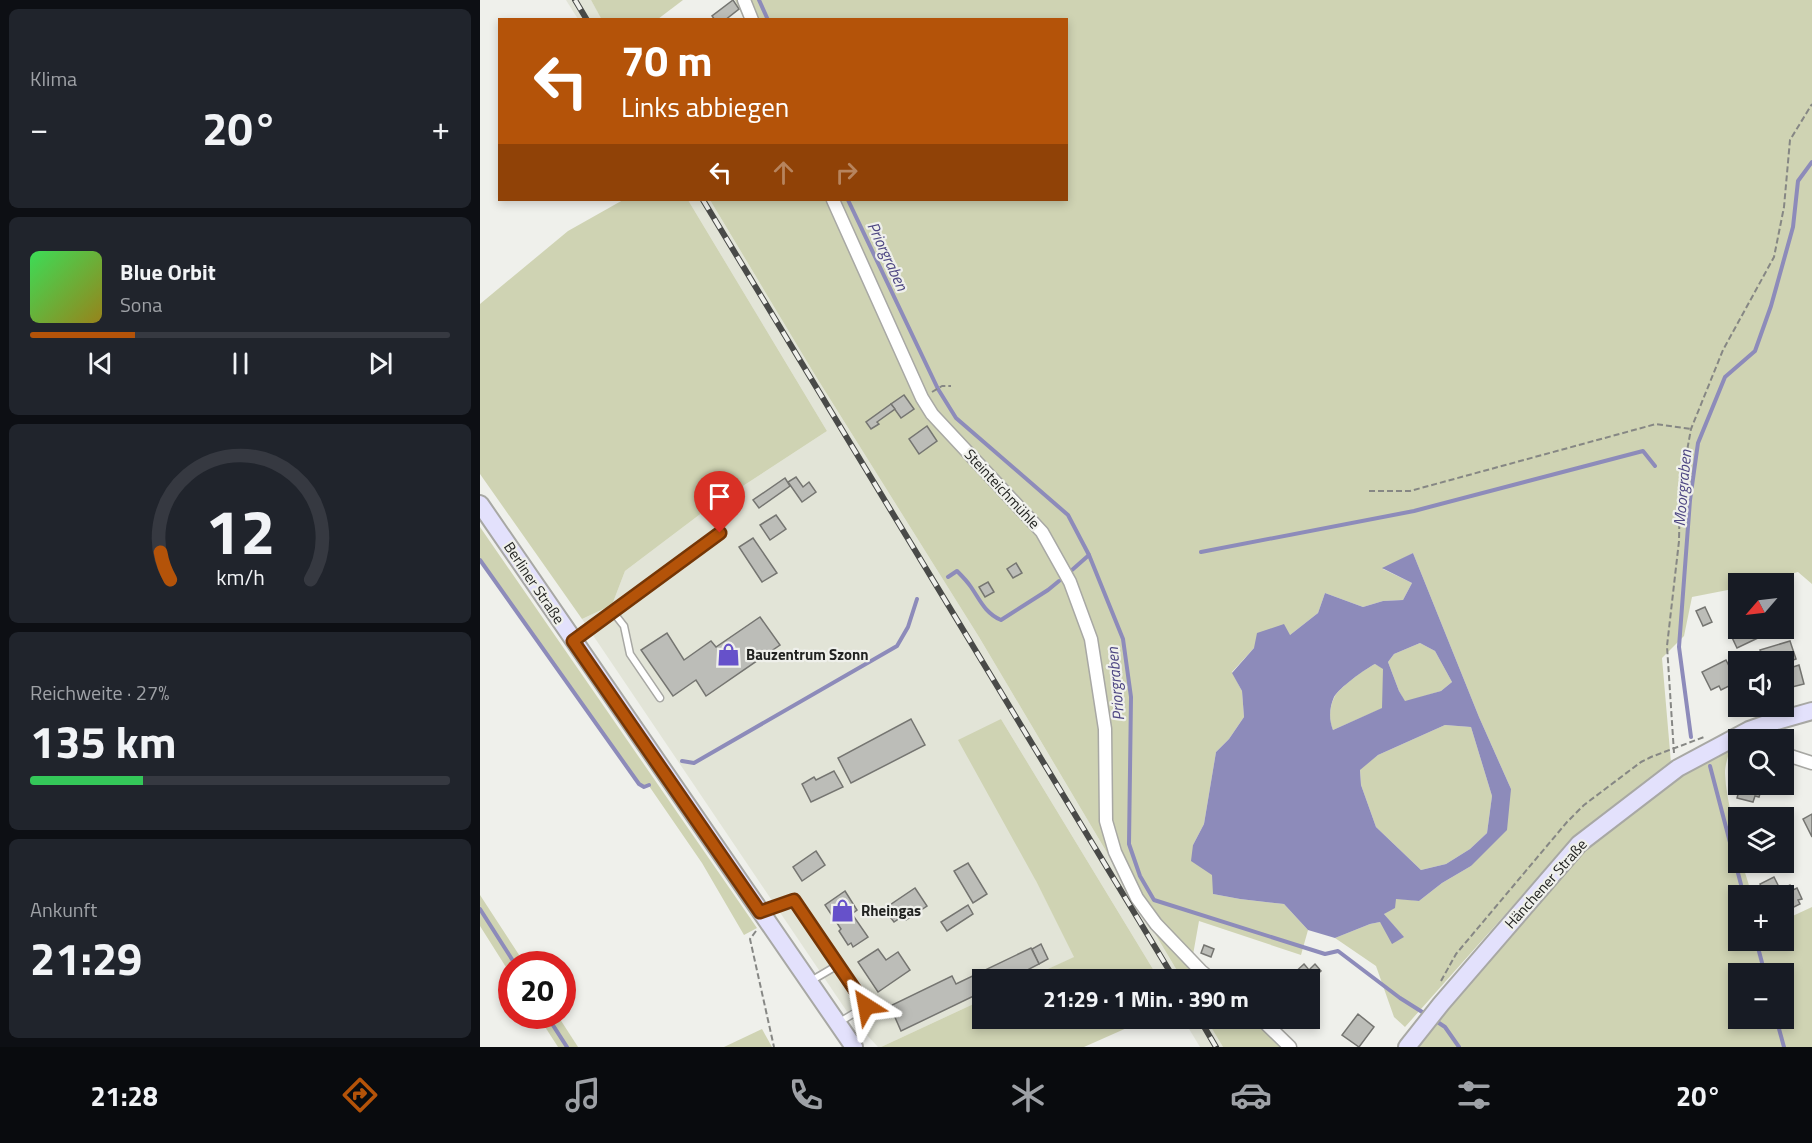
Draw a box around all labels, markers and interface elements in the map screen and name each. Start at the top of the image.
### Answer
text: 70 m [621,28,713,92]
icon: left [522,42,600,120]
text: Klima [30,63,77,94]
text: Links abbiegen [621,86,789,127]
text: 20° [202,94,278,162]
text: − [30,103,48,153]
text: + [432,103,450,153]
icon: left [704,156,737,189]
icon: ahead [767,156,800,189]
icon: right [830,156,863,189]
water label: Priorgraben [862,218,915,295]
text: Blue Orbit [120,255,216,289]
text: Sona [120,289,162,320]
icon: previous [84,347,117,380]
icon: pause [224,347,257,380]
icon: next [364,347,397,380]
street label: Steinteichmühle [959,443,1046,534]
water label: Moorgraben [1667,448,1697,527]
pin [694,471,745,533]
icon: arrive [703,480,736,513]
text: 12 [205,484,275,579]
street label: Berliner Straße [498,537,571,629]
text: km/h [216,562,264,594]
north arrow [1728,573,1794,639]
map controls [1728,573,1794,1029]
shop icon: Bauzentrum Szonn [715,642,741,668]
place label: Bauzentrum Szonn [746,643,869,666]
water label: Priorgraben [1100,645,1130,722]
button: sound [1728,651,1794,717]
text: Reichweite · 27% [30,677,169,708]
text: 135 km [30,707,176,775]
button: search [1728,729,1794,795]
button: layers [1728,807,1794,873]
street label: Hänchener Straße [1499,834,1592,934]
button: + [1728,885,1794,951]
text: Ankunft [30,894,97,925]
shop icon: Rheingas [830,898,856,924]
place label: Rheingas [861,899,921,922]
text: 21:29 [30,924,142,992]
speed limit sign: 20 [498,951,576,1029]
button: − [1728,963,1794,1029]
position arrow [834,974,898,1038]
text: 21:29 · 1 Min. · 390 m [1043,982,1249,1016]
icon: directions [339,1074,381,1116]
icon: music [562,1074,604,1116]
icon: phone [785,1074,827,1116]
icon: climate [1007,1074,1049,1116]
icon: car [1230,1074,1272,1116]
icon: filters [1453,1074,1495,1116]
text: 21:28 [90,1075,158,1116]
text: 20° [1676,1075,1721,1116]

